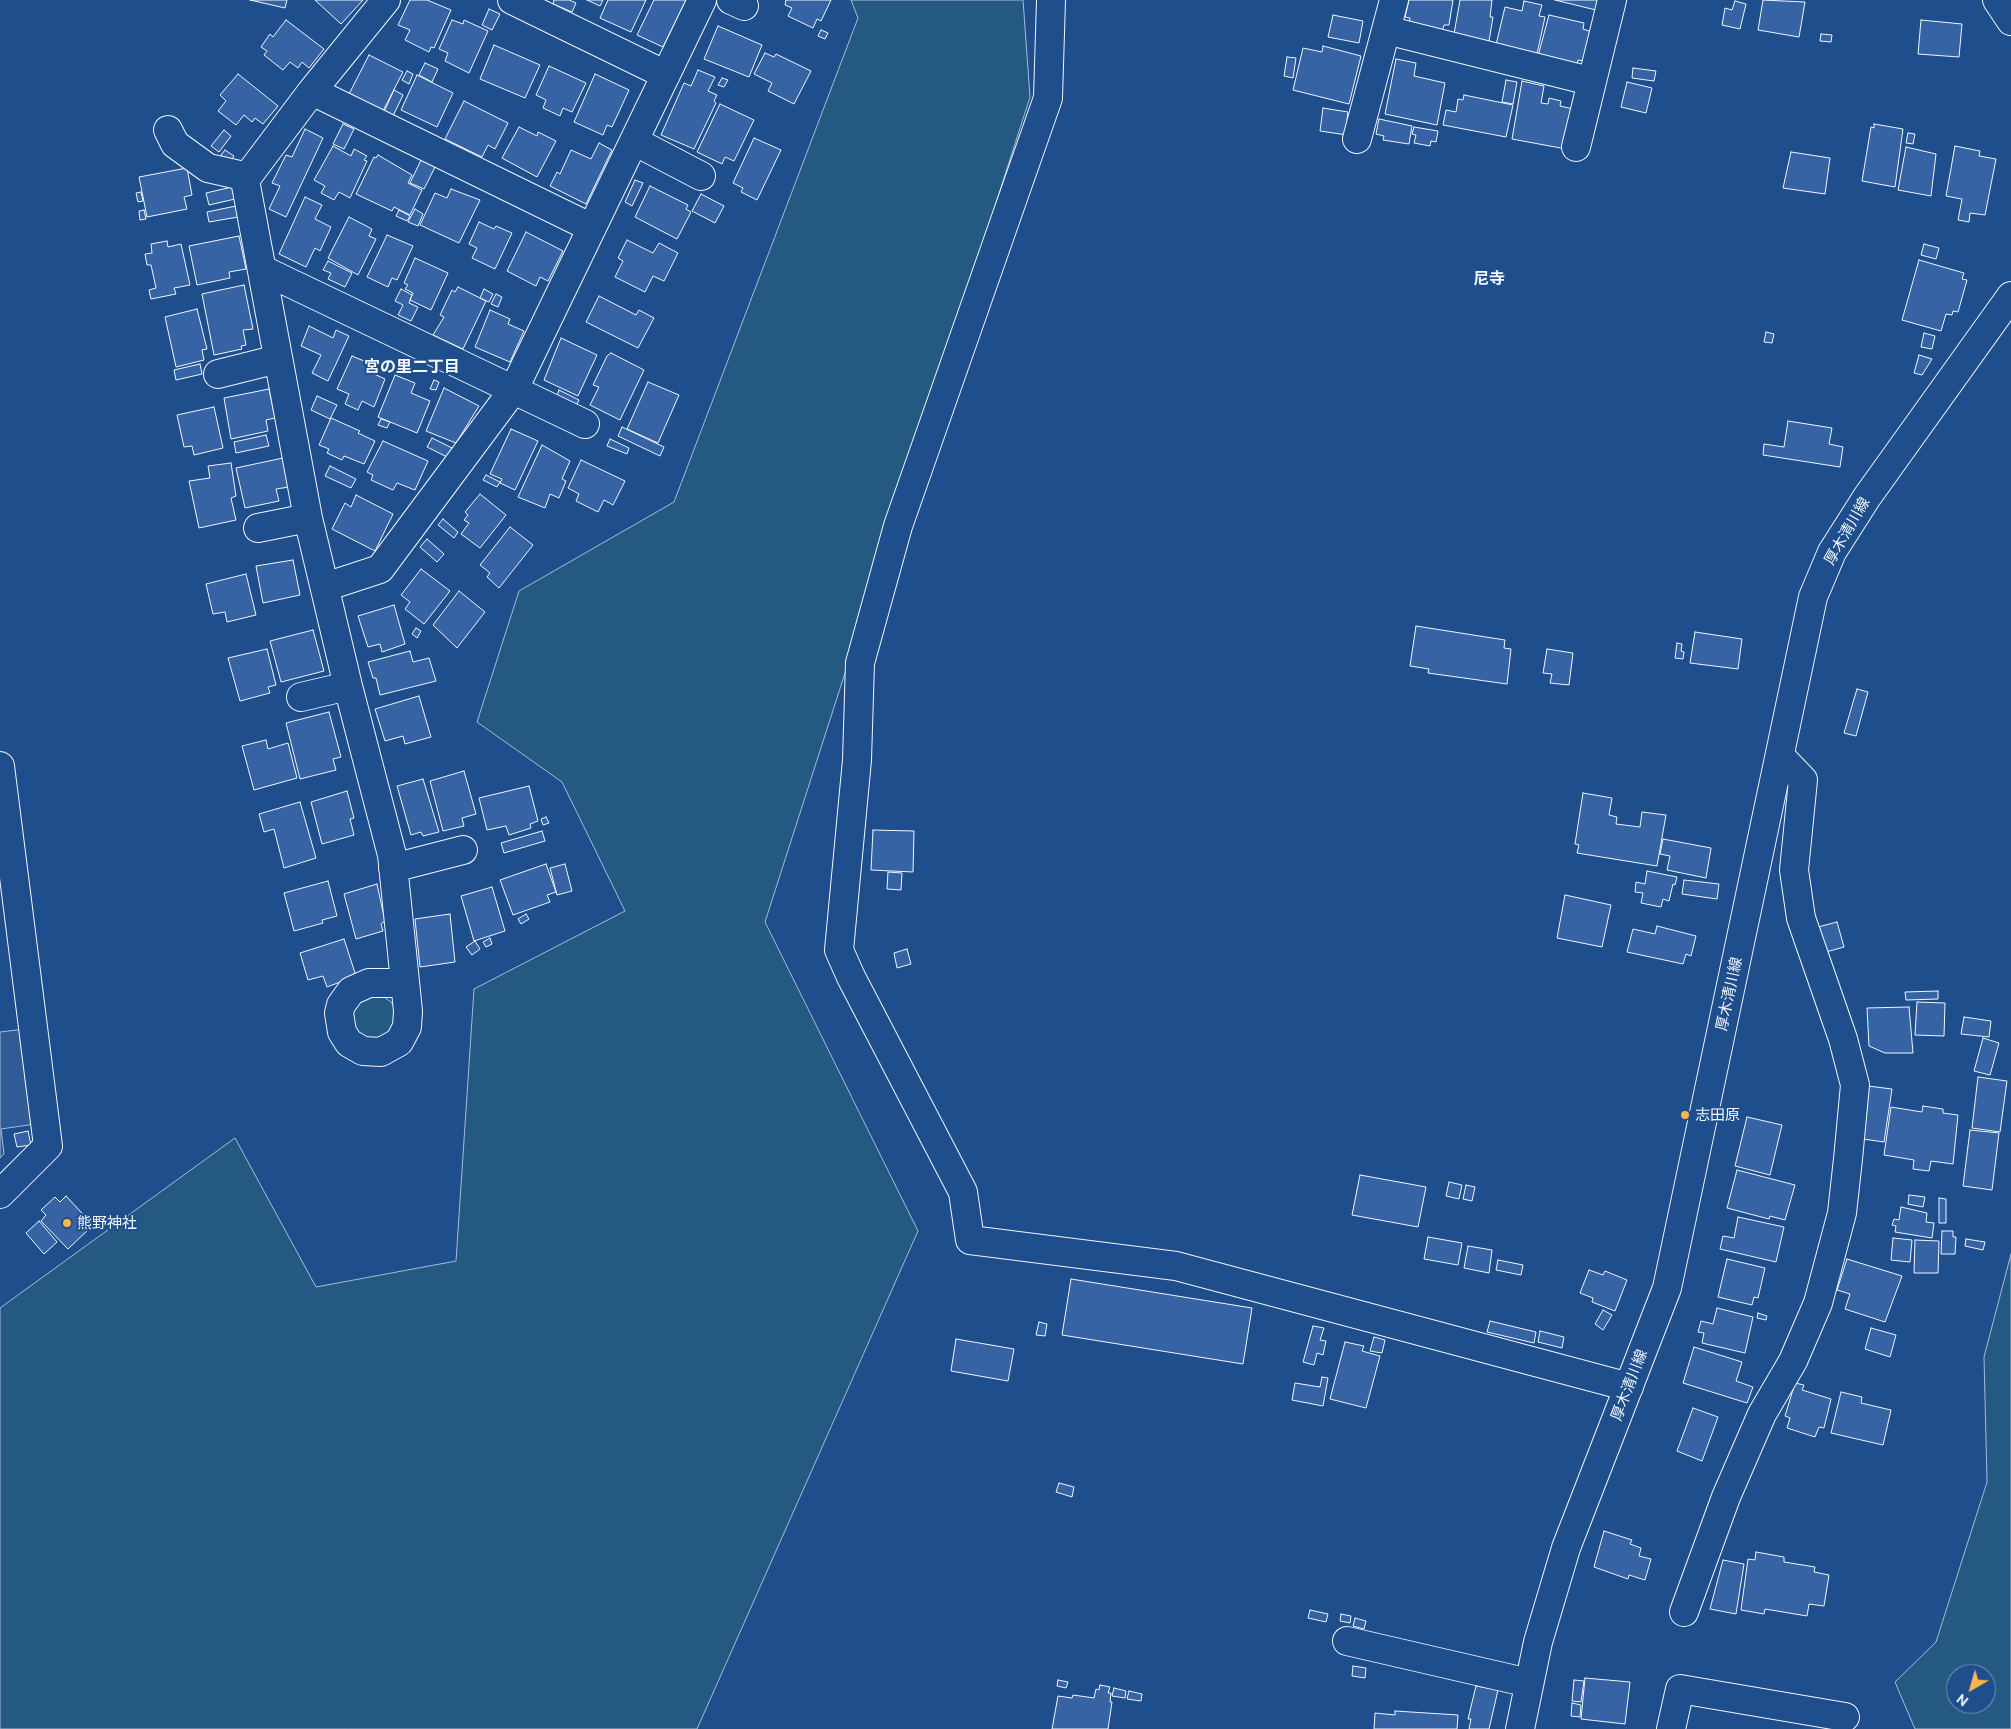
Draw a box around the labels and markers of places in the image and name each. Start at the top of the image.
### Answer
place label: 志田原 [1695,1106,1740,1124]
marker: 志田原 [1679,1109,1691,1121]
place label: 熊野神社 [77,1214,137,1232]
marker: 熊野神社 [61,1217,73,1229]

